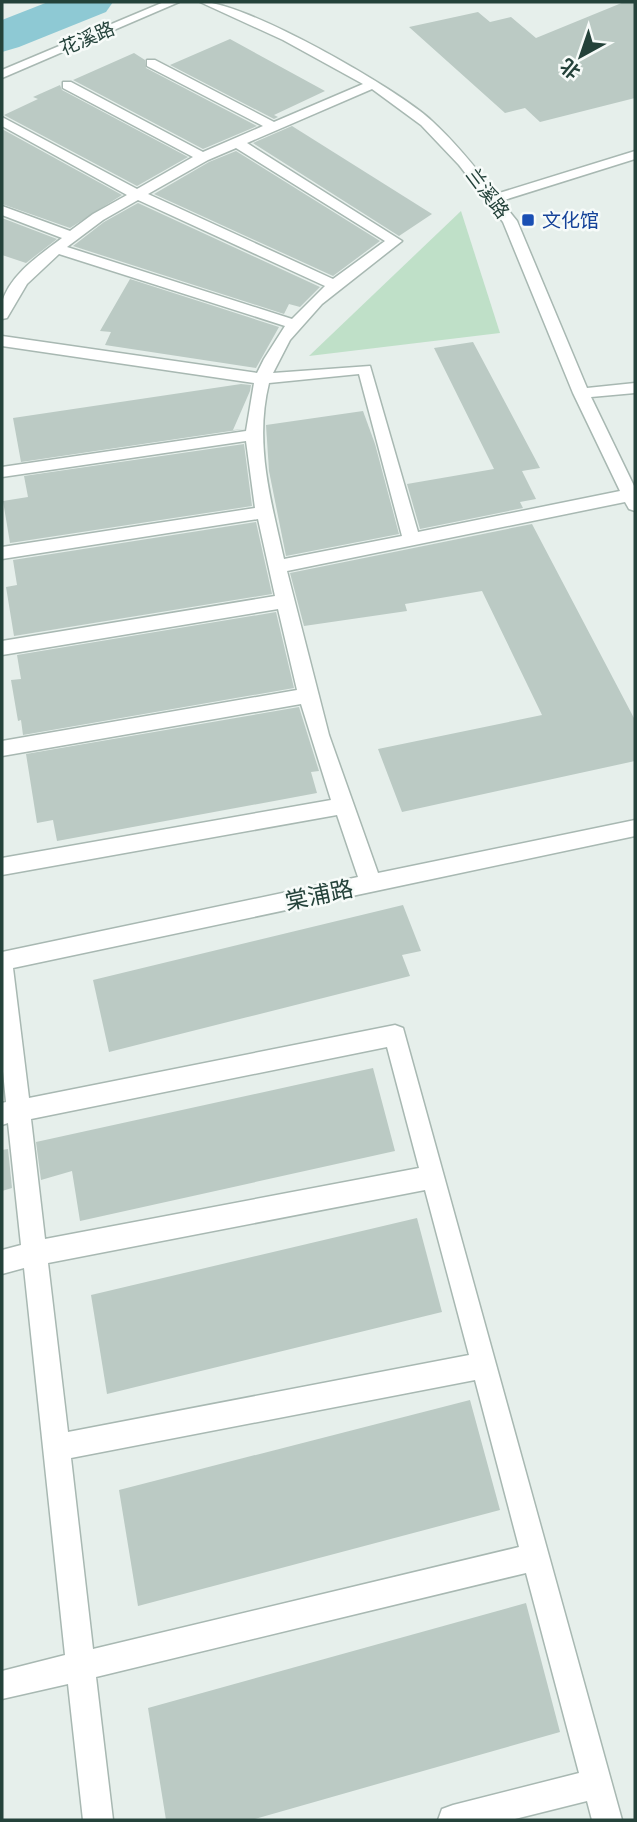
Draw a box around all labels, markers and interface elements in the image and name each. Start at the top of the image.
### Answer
street label: 花溪路 [56,15,118,61]
north arrow [546,21,616,91]
text: 北 [554,53,586,85]
street label: 兰溪路 [460,162,516,224]
place label: 文化馆 [542,207,599,233]
marker: 文化馆 [520,212,536,228]
street label: 棠浦路 [282,871,356,917]

